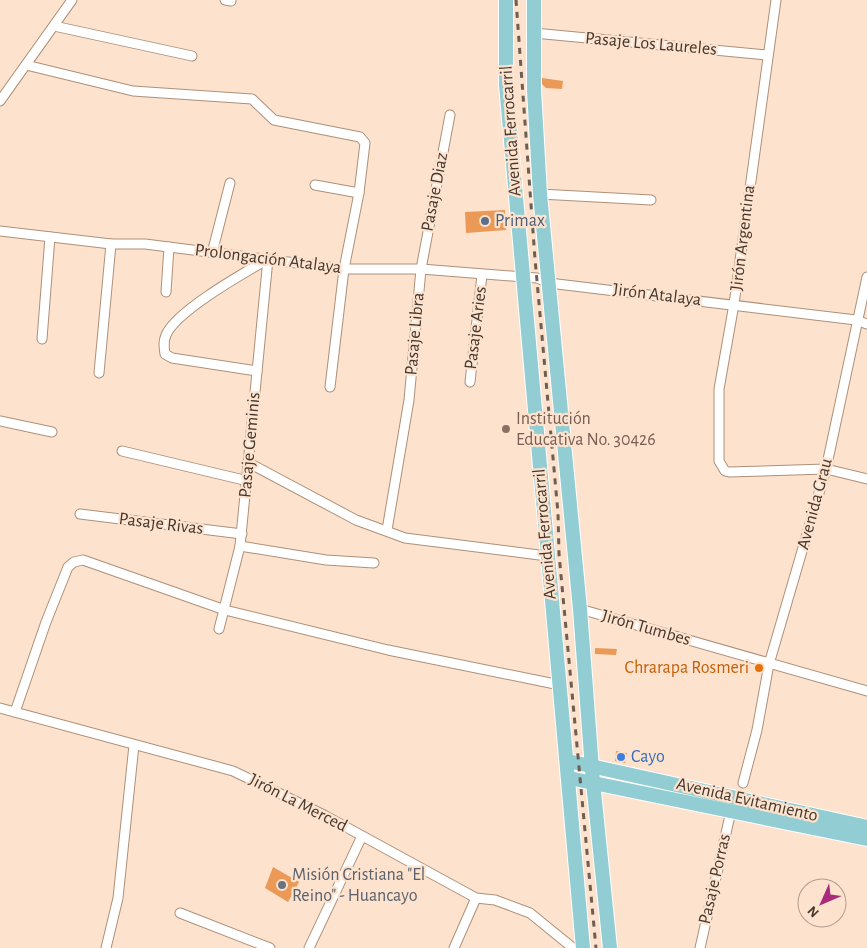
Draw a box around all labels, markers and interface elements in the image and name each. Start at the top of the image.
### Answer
street label: Pasaje Los Laureles [584,29,718,59]
street label: Avenida Ferrocarril [497,65,525,197]
street label: Pasaje Diaz [419,151,451,233]
street label: Jirón Argentina [728,184,758,292]
place label: Primax [495,212,545,230]
marker: Primax [479,215,491,227]
street label: Prolongación Atalaya [194,241,342,277]
street label: Jirón Atalaya [612,281,702,309]
street label: Pasaje Aries [462,285,490,371]
street label: Pasaje Libra [402,292,428,376]
street label: Pasaje Geminis [236,391,264,499]
place label: Institución Educativa No. 30426 [516,410,656,449]
marker: Institución Educativa No. 30426 [500,423,512,435]
street label: Avenida Grau [794,456,836,552]
street label: Avenida Ferrocarril [530,468,560,600]
street label: Pasaje Rivas [118,510,204,538]
street label: Jirón Tumbes [599,607,693,649]
place label: Chrarapa Rosmeri [625,659,749,677]
marker: Chrarapa Rosmeri [753,662,765,674]
place label: Cayo [631,748,665,766]
marker: Cayo [615,751,627,763]
street label: Jirón La Merced [246,770,350,836]
street label: Avenida Evitamiento [675,775,820,825]
street label: Pasaje Porras [696,832,734,926]
place label: Misión Cristiana "El Reino" - Huancayo [292,866,425,905]
north arrow [797,878,847,928]
marker: Misión Cristiana "El Reino" - Huancayo [276,879,288,891]
text: N [805,903,822,920]

